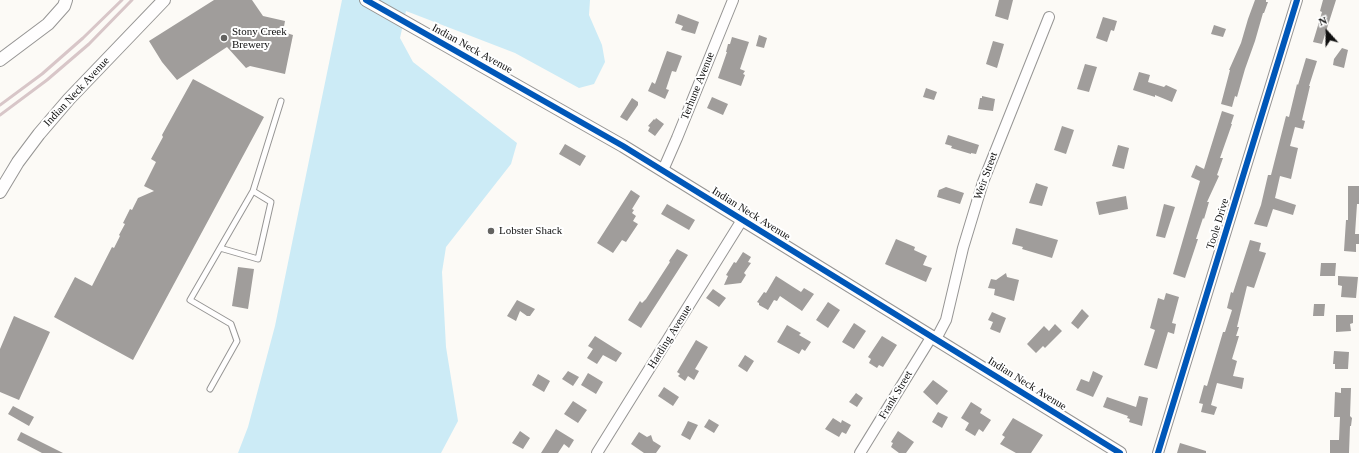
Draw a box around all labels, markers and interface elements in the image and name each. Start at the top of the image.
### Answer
north arrow [1307,12,1347,52]
text: N [1317,14,1329,28]
street label: Indian Neck Avenue [429,21,515,77]
place label: Stony Creek Brewery [232,25,287,51]
marker: Stony Creek Brewery [219,33,229,43]
street label: Terhune Avenue [678,50,718,122]
street label: Indian Neck Avenue [41,55,113,129]
street label: Weir Street [971,150,1001,202]
street label: Indian Neck Avenue [709,185,793,243]
street label: Toole Drive [1204,197,1232,251]
place label: Lobster Shack [499,224,562,238]
marker: Lobster Shack [486,226,496,236]
street label: Harding Avenue [645,303,695,371]
street label: Indian Neck Avenue [985,355,1069,413]
street label: Frank Street [876,368,916,422]

